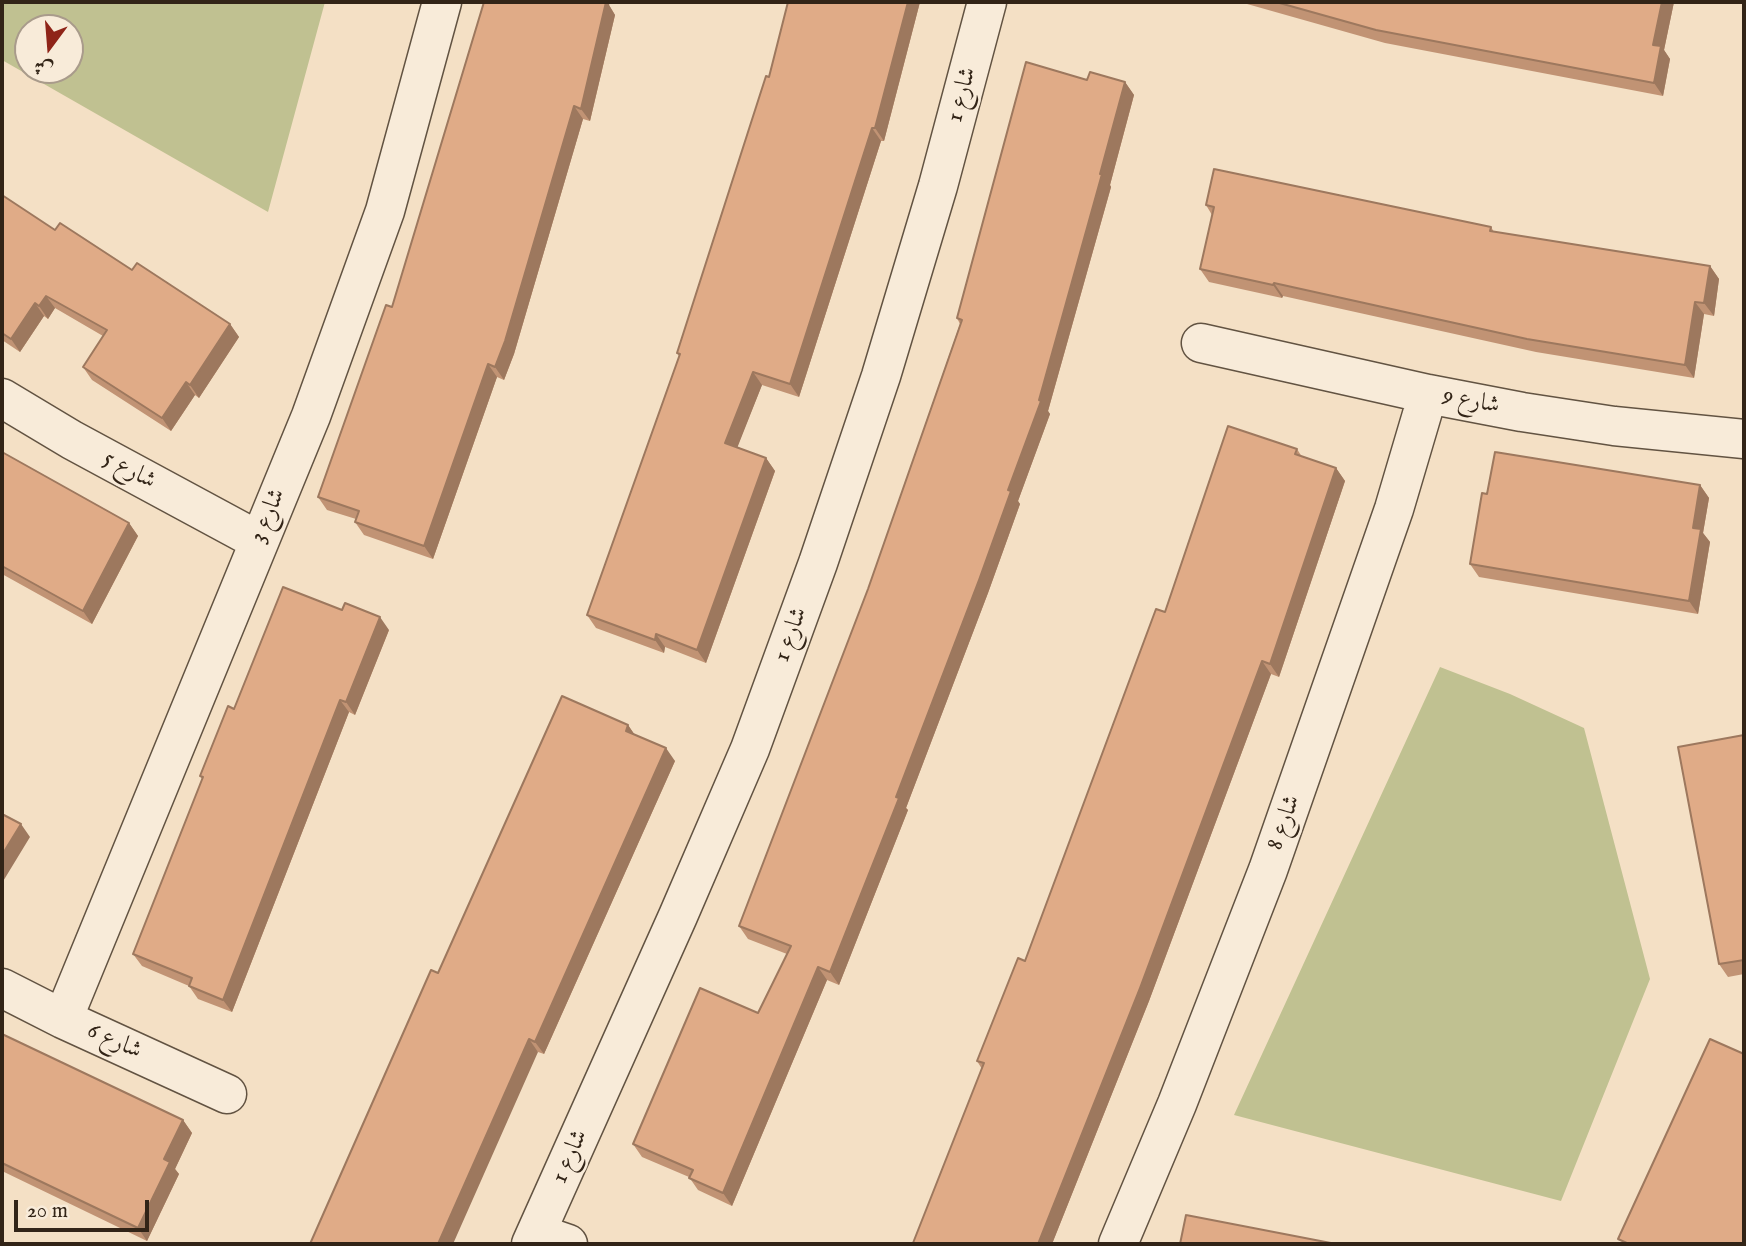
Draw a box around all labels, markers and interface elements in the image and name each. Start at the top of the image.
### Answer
north arrow [14,14,84,84]
text: ش [31,53,56,81]
street label: شارع 1 [942,64,984,126]
street label: شارع 9 [1440,382,1502,422]
street label: شارع 5 [98,445,160,497]
street label: شارع 3 [245,485,293,547]
street label: شارع 1 [769,604,815,666]
street label: شارع 8 [1262,792,1308,854]
street label: شارع 6 [82,1017,146,1067]
street label: شارع 1 [546,1126,596,1188]
scale bar [18,1186,152,1230]
text: 20 m [27,1198,68,1225]

